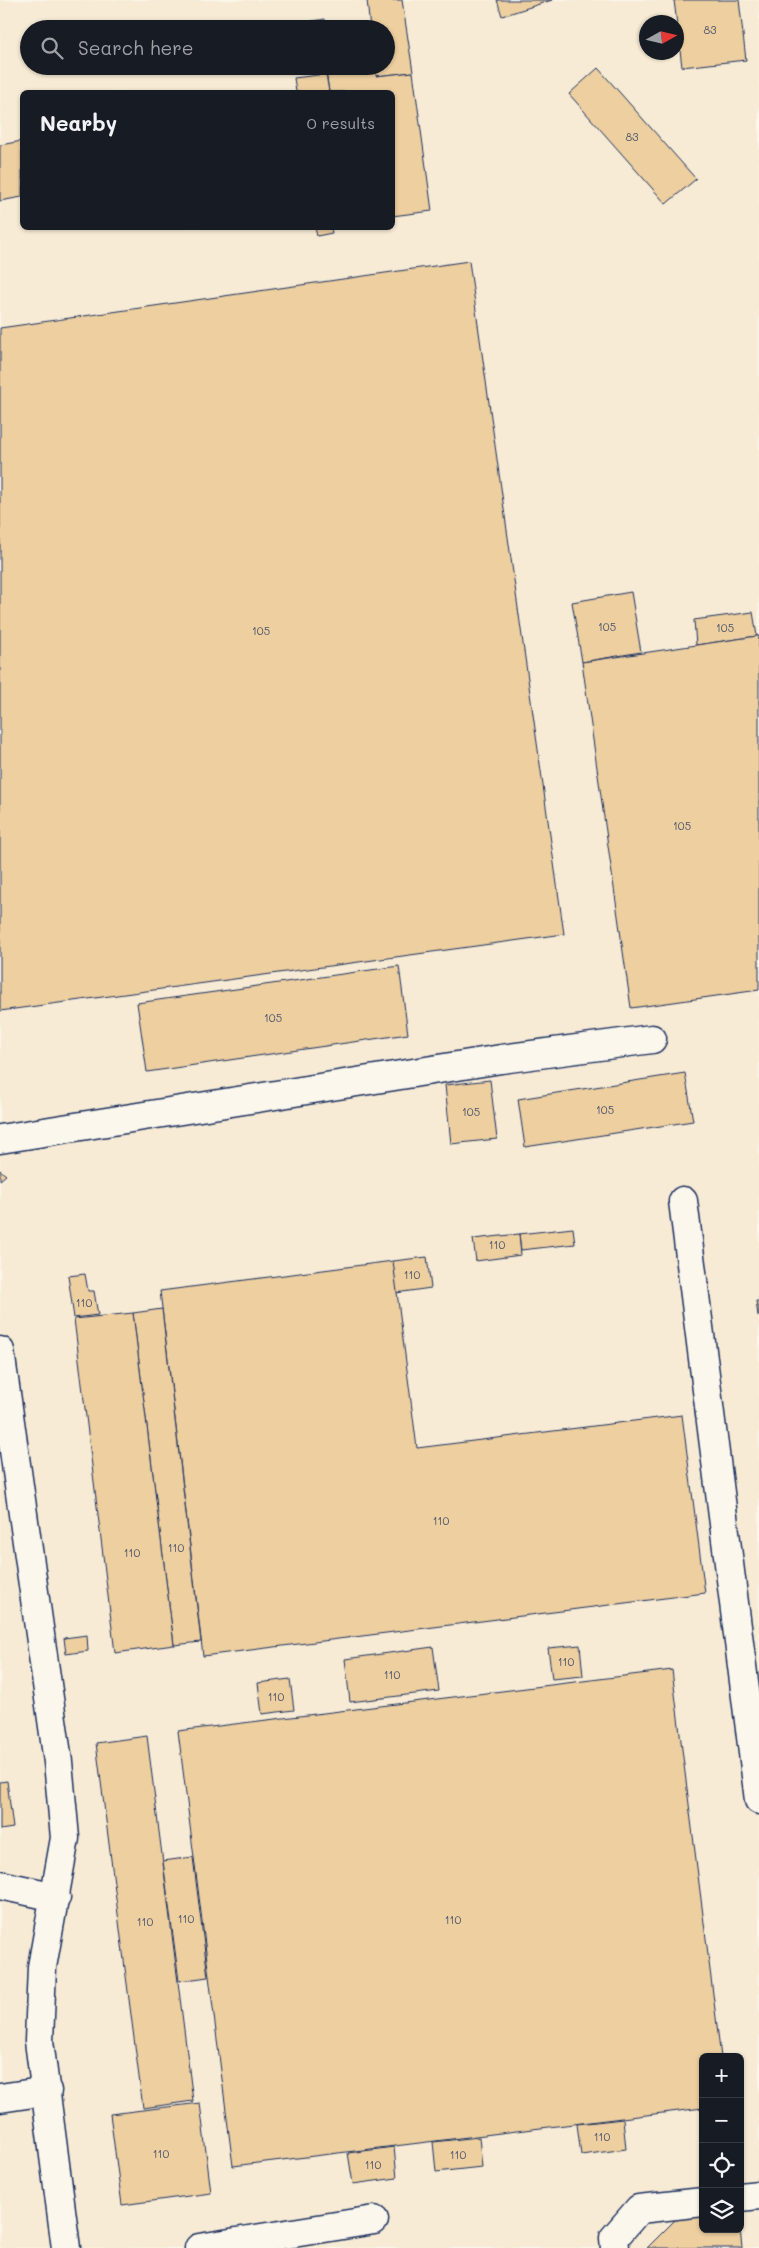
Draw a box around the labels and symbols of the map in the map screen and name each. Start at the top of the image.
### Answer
north arrow [639,15,684,60]
house number: 83 [703,22,717,37]
house number: 83 [625,129,639,144]
house number: 105 [598,619,616,634]
house number: 105 [716,620,734,635]
house number: 105 [252,623,270,638]
house number: 105 [673,818,691,833]
house number: 105 [264,1010,282,1025]
house number: 105 [596,1102,614,1117]
house number: 105 [462,1104,480,1119]
house number: 110 [489,1237,506,1252]
house number: 110 [404,1267,421,1282]
house number: 110 [76,1295,93,1310]
house number: 110 [433,1513,450,1528]
house number: 110 [168,1540,185,1555]
house number: 110 [124,1545,141,1560]
house number: 110 [558,1654,575,1669]
house number: 110 [384,1667,401,1682]
house number: 110 [268,1689,285,1704]
house number: 110 [178,1911,195,1926]
house number: 110 [445,1912,462,1927]
house number: 110 [137,1914,154,1929]
house number: 110 [594,2129,611,2144]
house number: 110 [153,2146,170,2161]
house number: 110 [450,2147,467,2162]
house number: 110 [365,2157,382,2172]

